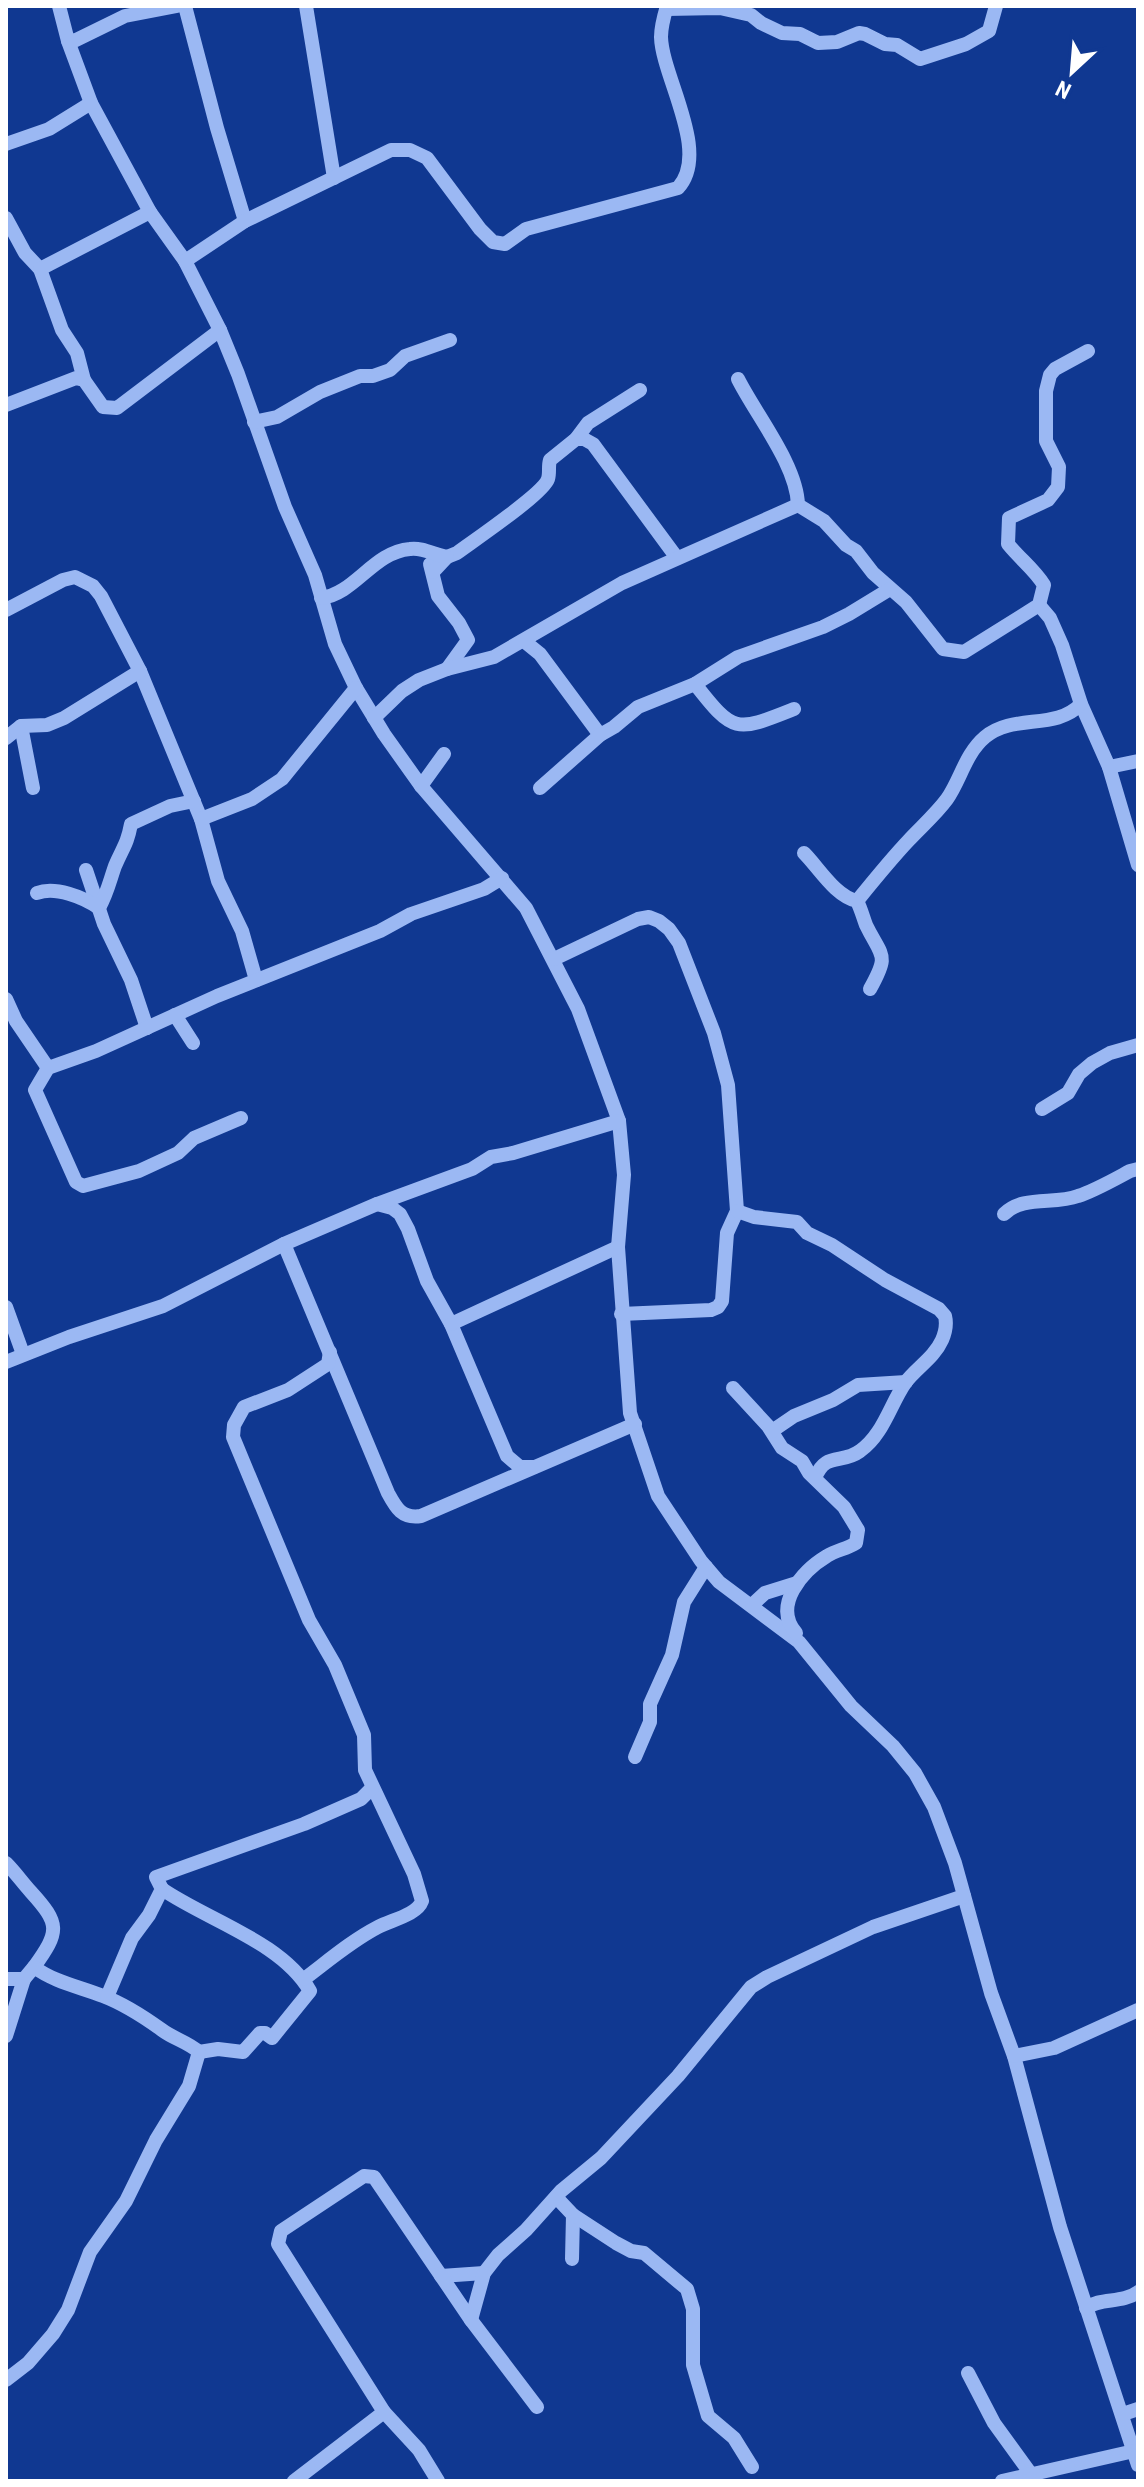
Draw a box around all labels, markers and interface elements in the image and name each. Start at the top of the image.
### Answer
north arrow [1032,32,1112,112]
text: N [1052,75,1075,104]

